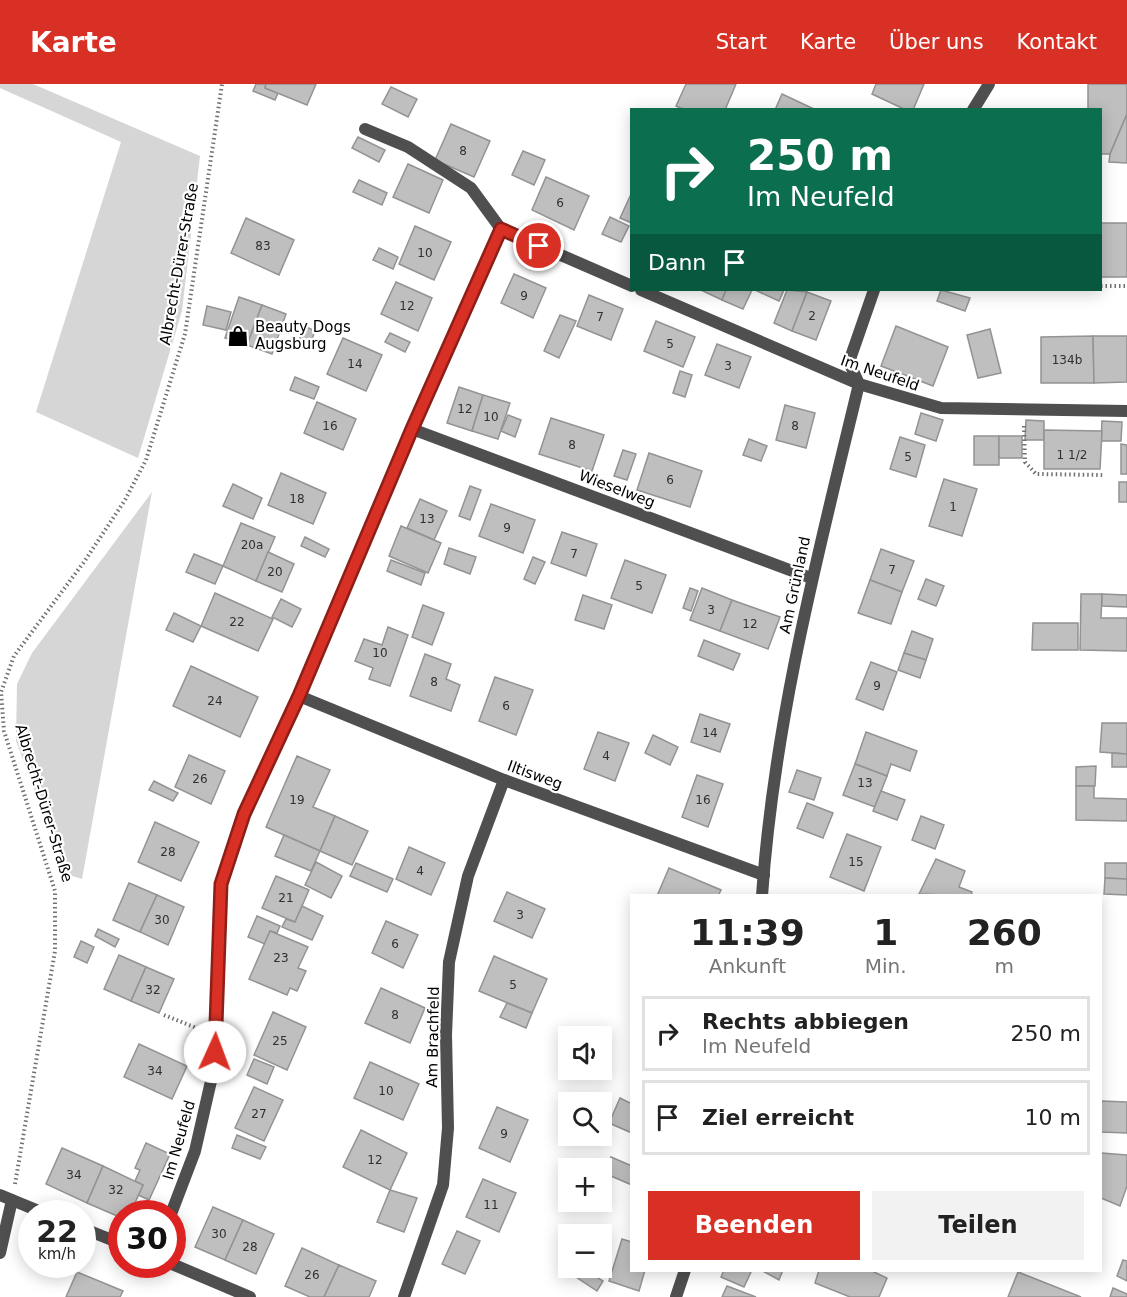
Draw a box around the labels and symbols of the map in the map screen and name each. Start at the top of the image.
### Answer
house number: 8 [459,144,467,158]
street label: Albrecht-Dürer-Straße [156,182,202,346]
house number: 6 [556,196,564,210]
pin [513,220,564,271]
house number: 83 [255,239,271,253]
house number: 10 [417,246,433,260]
house number: 9 [520,289,528,303]
house number: 12 [399,299,415,313]
house number: 2 [808,309,816,323]
house number: 7 [596,310,604,324]
place label: Beauty Dogs Augsburg [255,318,351,353]
shop icon: Beauty Dogs Augsburg [226,324,250,348]
house number: 5 [666,337,674,351]
street label: Im Neufeld [838,351,922,395]
house number: 134b [1052,353,1082,367]
house number: 14 [347,357,363,371]
house number: 3 [724,359,732,373]
house number: 12 [457,402,473,416]
house number: 10 [483,410,499,424]
house number: 16 [322,419,338,433]
house number: 8 [791,419,799,433]
house number: 8 [568,438,576,452]
house number: 1 1/2 [1057,448,1087,462]
house number: 5 [904,450,912,464]
street label: Wieselweg [576,466,658,512]
house number: 6 [666,473,674,487]
house number: 18 [289,492,305,506]
house number: 1 [949,500,957,514]
house number: 13 [419,512,435,526]
house number: 9 [503,521,511,535]
street label: Am Grünland [776,535,814,635]
house number: 20a [241,538,263,552]
house number: 7 [570,547,578,561]
house number: 7 [888,563,896,577]
house number: 20 [267,565,283,579]
house number: 5 [635,579,643,593]
house number: 3 [707,603,715,617]
house number: 22 [229,615,245,629]
house number: 12 [742,617,758,631]
house number: 10 [372,646,388,660]
house number: 8 [430,675,438,689]
house number: 9 [873,679,881,693]
house number: 24 [207,694,223,708]
house number: 6 [502,699,510,713]
street label: Albrecht-Dürer-Straße [11,722,77,884]
house number: 14 [702,726,718,740]
house number: 4 [602,749,610,763]
street label: Iltisweg [505,757,565,793]
house number: 26 [192,772,208,786]
house number: 13 [857,776,873,790]
house number: 19 [289,793,305,807]
house number: 16 [695,793,711,807]
house number: 28 [160,845,176,859]
house number: 15 [848,855,864,869]
house number: 4 [416,864,424,878]
house number: 21 [278,891,294,905]
house number: 3 [516,908,524,922]
house number: 30 [154,913,170,927]
house number: 6 [391,937,399,951]
house number: 23 [273,951,289,965]
house number: 5 [509,978,517,992]
house number: 32 [145,983,161,997]
street label: Am Brachfeld [423,986,443,1088]
house number: 8 [391,1008,399,1022]
position arrow [183,1020,247,1084]
house number: 25 [272,1034,288,1048]
house number: 34 [147,1064,163,1078]
house number: 10 [378,1084,394,1098]
street label: Im Neufeld [159,1098,199,1182]
house number: 27 [251,1107,267,1121]
house number: 9 [500,1127,508,1141]
house number: 12 [367,1153,383,1167]
house number: 34 [66,1168,82,1182]
house number: 32 [108,1183,124,1197]
house number: 11 [483,1198,499,1212]
speed limit sign: 30 [108,1200,186,1278]
house number: 30 [211,1227,227,1241]
house number: 28 [242,1240,258,1254]
house number: 26 [304,1268,320,1282]

